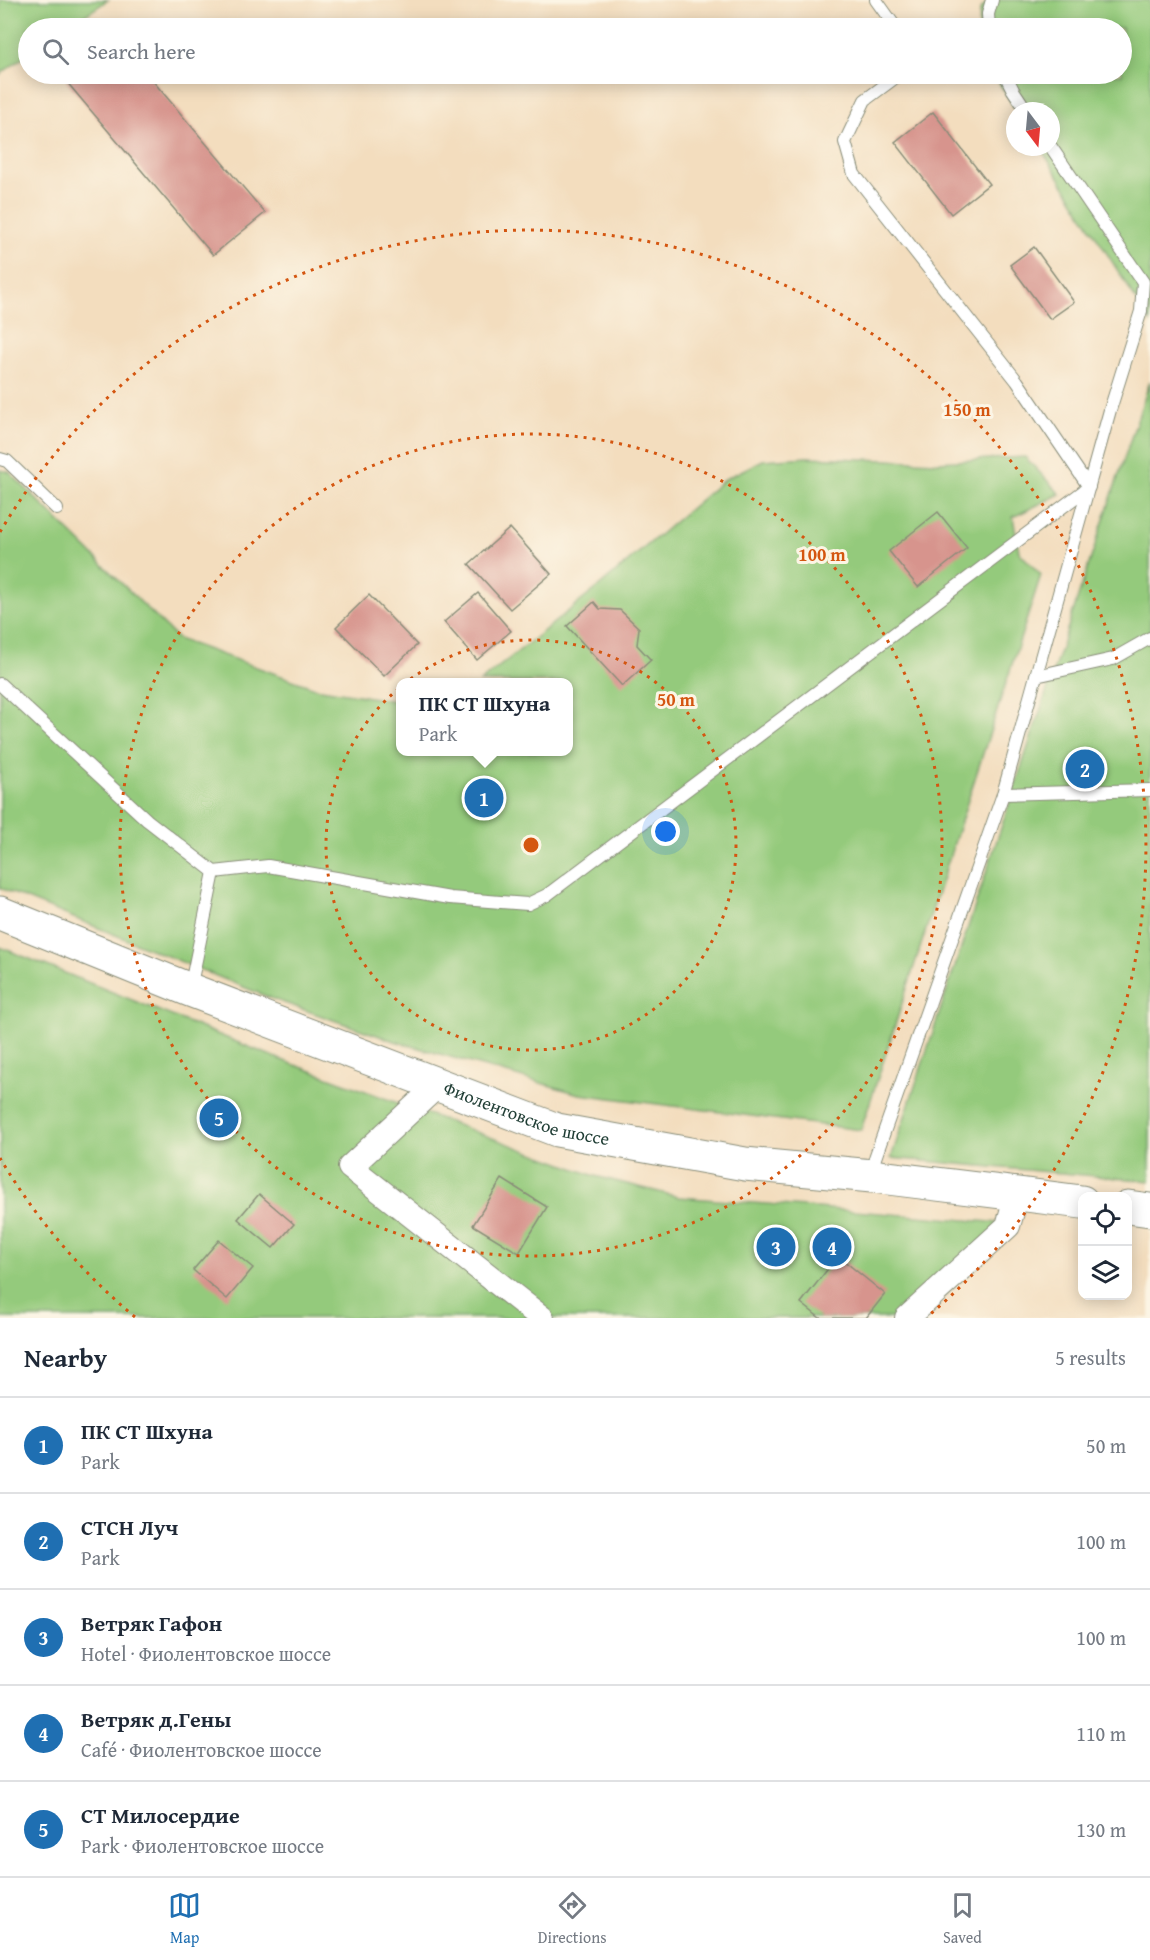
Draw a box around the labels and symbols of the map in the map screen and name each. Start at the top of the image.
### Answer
north arrow [1006,102,1060,156]
text: 150 m [943,396,991,423]
text: 100 m [798,541,846,568]
text: 50 m [657,686,696,713]
pin: 2 [1066,746,1104,792]
pin: 1 [464,776,504,820]
your location [651,817,680,846]
centre of rings [521,835,541,855]
street label: Фиолентовское шоссе [440,1074,612,1152]
pin: 5 [200,1096,238,1140]
pin: 3 [756,1224,796,1270]
pin: 4 [812,1224,852,1270]

